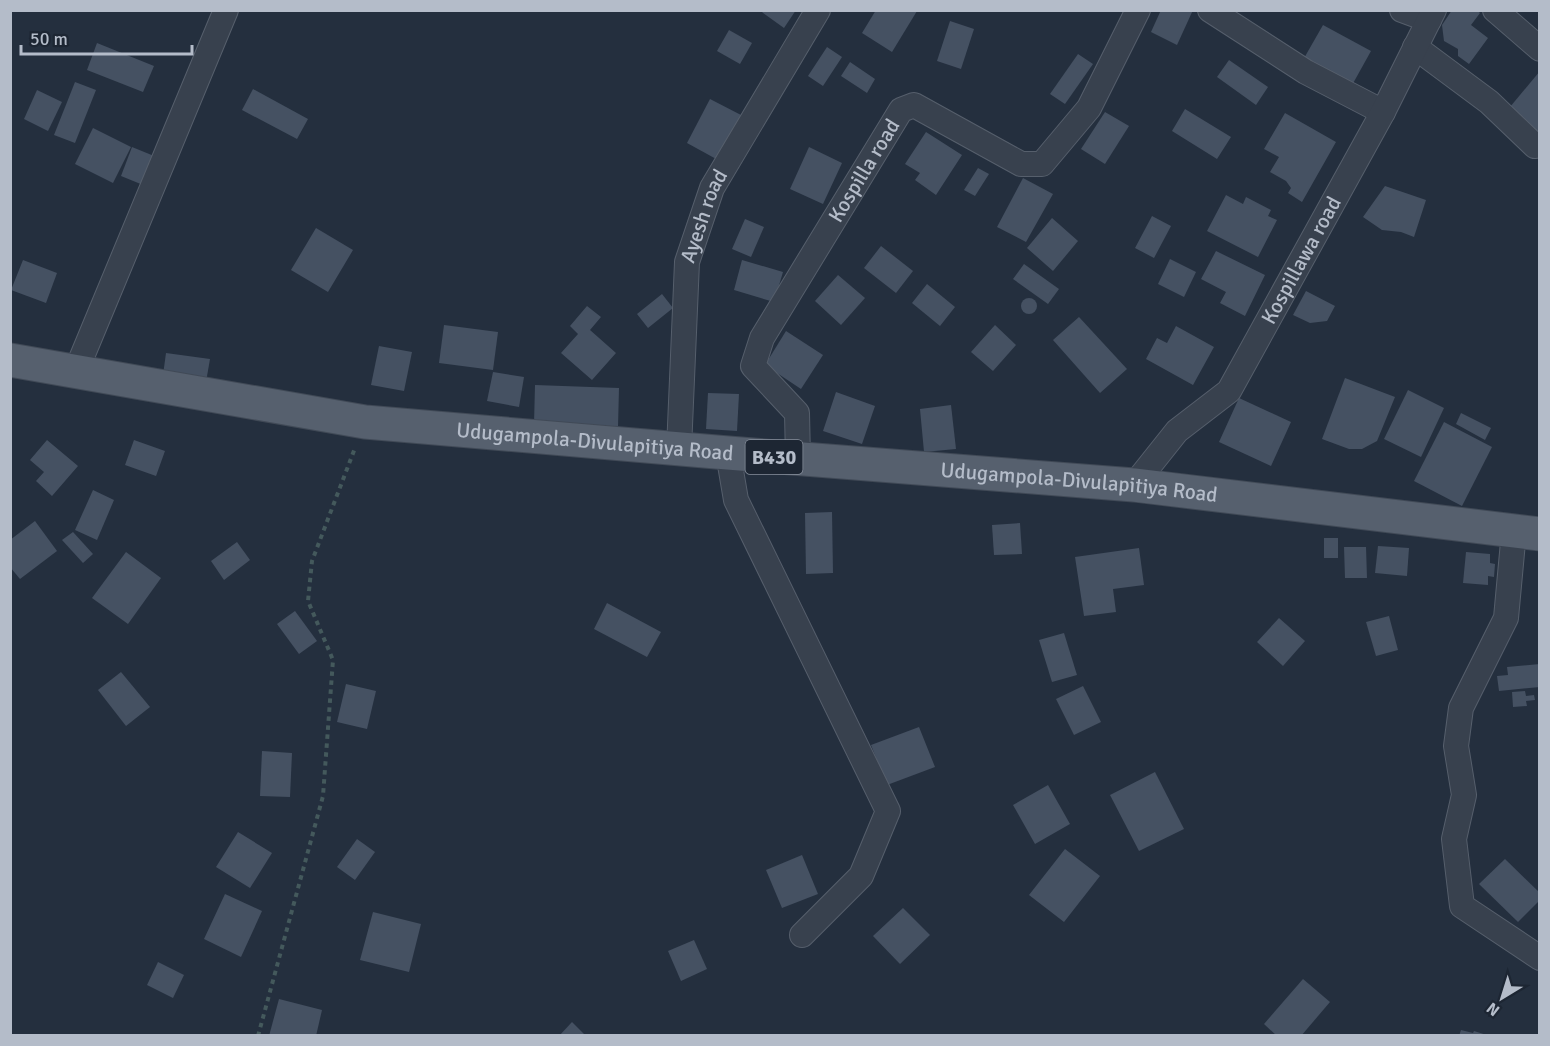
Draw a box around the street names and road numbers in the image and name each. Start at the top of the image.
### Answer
street label: Kospilla road [823,114,906,227]
street label: Ayesh road [675,164,733,266]
street label: Kospillawa road [1256,192,1347,329]
street label: Udugampola-Divulapitiya Road [455,417,734,466]
road number: B430 [746,440,802,474]
street label: Udugampola-Divulapitiya Road [940,457,1219,508]

